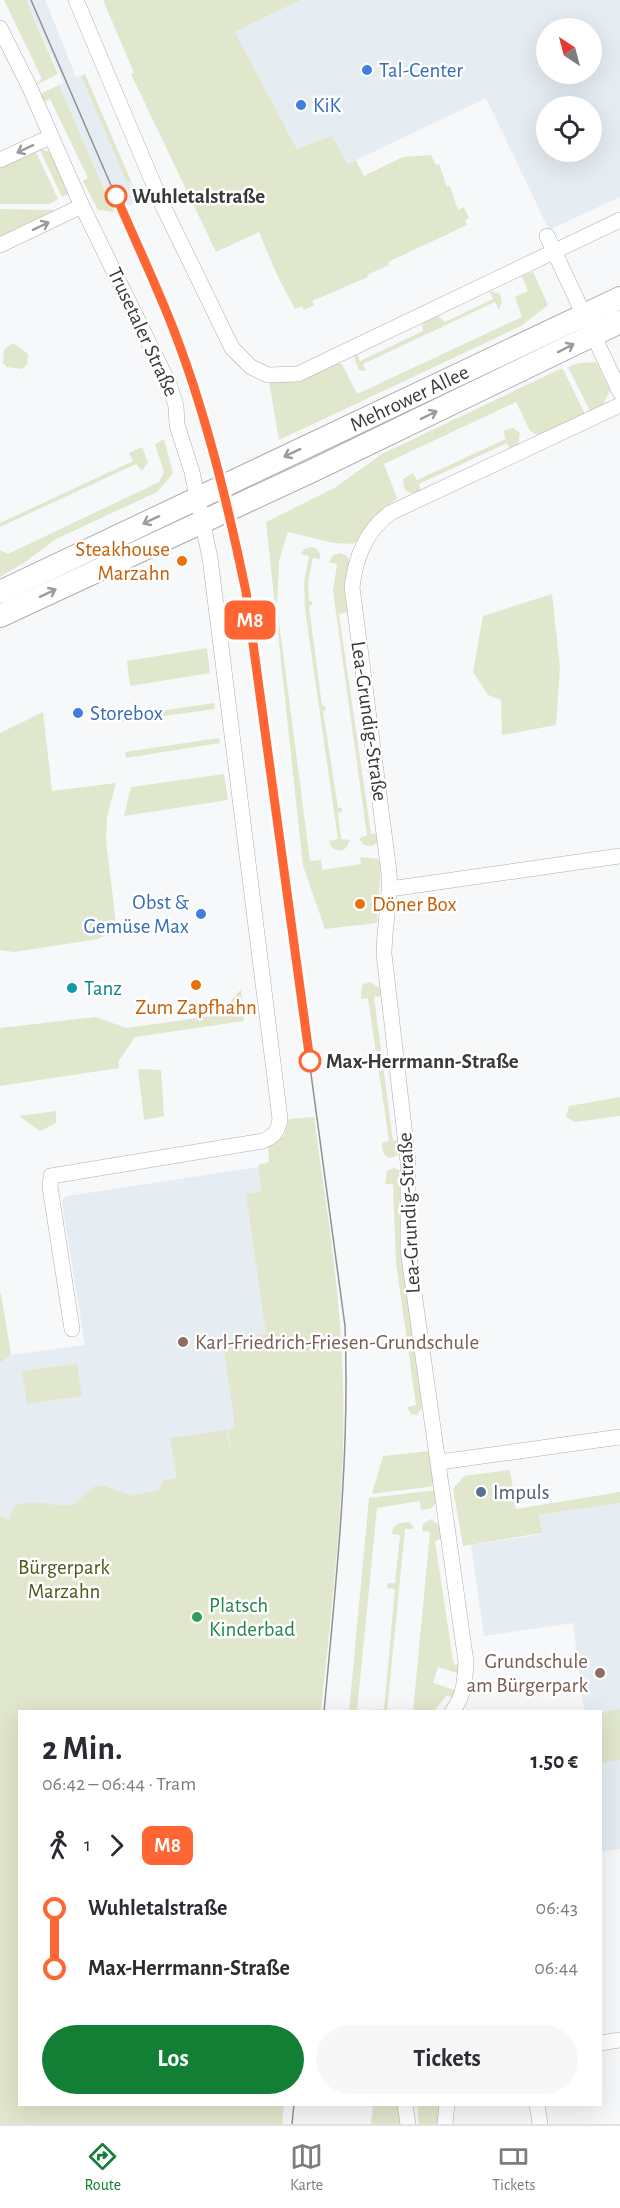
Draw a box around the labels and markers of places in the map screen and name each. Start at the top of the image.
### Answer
place label: Tal-Center [379,60,463,81]
marker: Tal-Center [360,63,374,77]
place label: KiK [313,95,342,116]
marker: KiK [294,98,308,112]
marker: Wuhletalstraße [105,185,127,207]
place label: Wuhletalstraße [132,186,265,207]
place label: Steakhouse Marzahn [75,539,170,584]
marker: Steakhouse Marzahn [175,554,189,568]
place label: Storebox [90,703,163,724]
marker: Storebox [71,706,85,720]
place label: Obst & Gemüse Max [84,892,189,937]
place label: Döner Box [372,894,457,915]
marker: Döner Box [353,897,367,911]
marker: Obst & Gemüse Max [194,907,208,921]
place label: Tanz [84,978,122,999]
marker: Zum Zapfhahn [189,978,203,992]
marker: Tanz [65,981,79,995]
place label: Zum Zapfhahn [135,997,257,1018]
marker: Max-Herrmann-Straße [299,1050,321,1072]
place label: Max-Herrmann-Straße [326,1051,519,1072]
place label: Karl-Friedrich-Friesen-Grundschule [195,1332,479,1353]
marker: Karl-Friedrich-Friesen-Grundschule [176,1335,190,1349]
place label: Impuls [493,1482,550,1503]
marker: Impuls [474,1485,488,1499]
place label: Platsch Kinderbad [209,1595,295,1640]
marker: Platsch Kinderbad [190,1610,204,1624]
place label: Grundschule am Bürgerpark [466,1651,588,1696]
marker: Grundschule am Bürgerpark [593,1666,607,1680]

